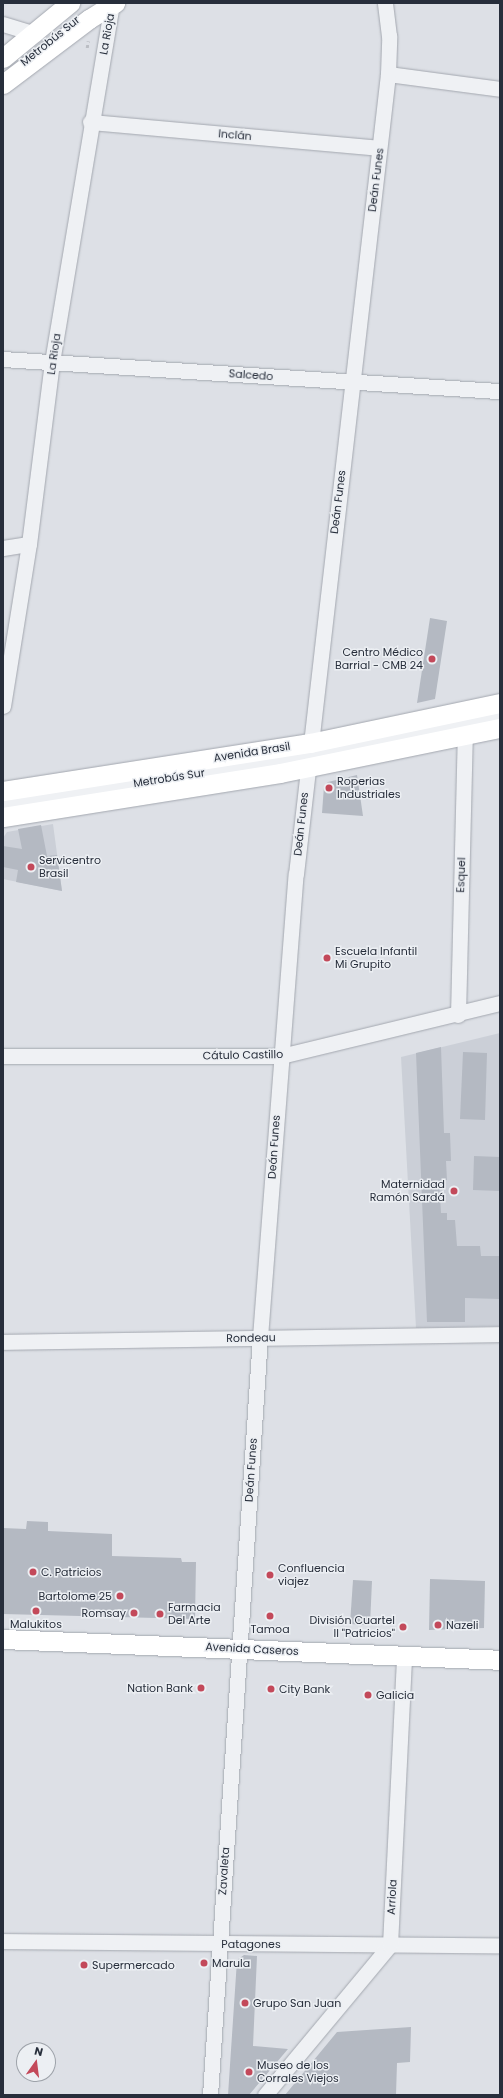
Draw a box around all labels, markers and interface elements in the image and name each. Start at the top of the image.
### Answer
street label: La Rioja [97,12,117,56]
street label: Metrobús Sur [18,13,82,69]
street label: Inclán [218,127,252,143]
street label: Deán Funes [366,147,386,213]
street label: La Rioja [45,332,63,376]
street label: Salcedo [228,367,274,383]
street label: Deán Funes [328,469,348,535]
place label: Centro Médico Barrial - CMB 24 [335,646,423,672]
marker: Centro Médico Barrial - CMB 24 [426,653,438,665]
street label: Avenida Brasil [213,739,291,765]
street label: Metrobús Sur [132,766,206,790]
place label: Roperias Industriales [337,775,400,801]
marker: Roperias Industriales [324,783,334,793]
street label: Deán Funes [291,791,311,857]
place label: Servicentro Brasil [39,854,101,880]
street label: Esquel [454,857,468,893]
marker: Servicentro Brasil [26,862,36,872]
place label: Escuela Infantil Mi Grupito [335,945,417,971]
marker: Escuela Infantil Mi Grupito [322,953,332,963]
street label: Cátulo Castillo [203,1048,283,1062]
street label: Deán Funes [265,1115,283,1179]
place label: Maternidad Ramón Sardá [370,1178,445,1204]
marker: Maternidad Ramón Sardá [448,1185,460,1197]
street label: Rondeau [226,1331,276,1345]
street label: Deán Funes [242,1438,260,1502]
place label: Confluencia viajez [278,1562,345,1588]
place label: C. Patricios [41,1565,102,1579]
marker: C. Patricios [28,1567,38,1577]
marker: Confluencia viajez [265,1570,275,1580]
place label: Bartolome 25 [39,1589,112,1603]
marker: Bartolome 25 [115,1591,125,1601]
place label: Farmacia Del Arte [168,1601,221,1627]
marker: Malukitos [31,1606,41,1616]
place label: Romsay [82,1606,126,1620]
marker: Romsay [129,1608,139,1618]
marker: Farmacia Del Arte [155,1609,165,1619]
marker: Tamoa [265,1611,275,1621]
place label: División Cuartel II "Patricios" [310,1614,395,1640]
place label: Malukitos [10,1617,62,1631]
place label: Nazeli [446,1618,478,1632]
marker: Nazeli [433,1620,443,1630]
place label: Tamoa [250,1622,290,1636]
marker: División Cuartel II "Patricios" [398,1622,408,1632]
street label: Avenida Caseros [205,1640,299,1658]
place label: Nation Bank [127,1681,193,1695]
place label: City Bank [279,1682,330,1696]
marker: Nation Bank [196,1683,206,1693]
marker: City Bank [266,1684,276,1694]
place label: Galicia [376,1688,414,1702]
marker: Galicia [363,1690,373,1700]
street label: Zavaleta [216,1847,232,1895]
street label: Arriola [384,1879,400,1915]
street label: Patagones [221,1937,281,1951]
place label: Marula [212,1956,250,1970]
place label: Supermercado [92,1958,175,1972]
marker: Marula [199,1958,209,1968]
marker: Supermercado [79,1960,89,1970]
place label: Grupo San Juan [253,1996,341,2010]
marker: Grupo San Juan [240,1998,250,2008]
north arrow [16,2042,56,2082]
text: N [33,2043,45,2060]
place label: Museo de los Corrales Viejos [257,2059,339,2085]
marker: Museo de los Corrales Viejos [244,2067,254,2077]

